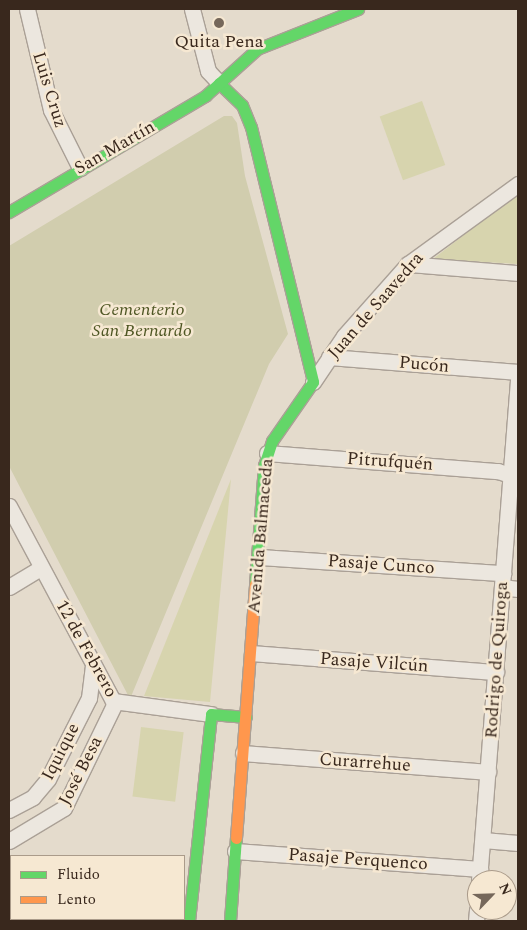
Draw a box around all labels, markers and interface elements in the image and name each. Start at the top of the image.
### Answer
marker: Quita Pena [213,17,225,29]
place label: Quita Pena [175,31,263,53]
street label: Luis Cruz [27,49,71,131]
street label: San Martín [71,116,159,180]
street label: Juan de Saavedra [324,248,428,364]
park label: Cementerio San Bernardo [92,300,192,342]
street label: Pucón [398,352,450,378]
street label: Pitrufquén [346,448,434,476]
street label: Avenida Balmaceda [243,457,279,615]
street label: Pasaje Cunco [327,550,435,580]
street label: Rodrigo de Quiroga [481,581,513,739]
street label: 12 de Febrero [50,597,122,701]
street label: Pasaje Vilcún [319,648,429,678]
street label: Iquique [37,720,85,784]
street label: José Besa [54,733,108,809]
street label: Curarrehue [319,749,411,777]
street label: Pasaje Perquenco [287,844,429,876]
legend [10,855,185,920]
text: Fluido [57,863,100,886]
north arrow [467,870,517,920]
text: N [493,880,517,899]
text: Lento [57,888,96,911]

